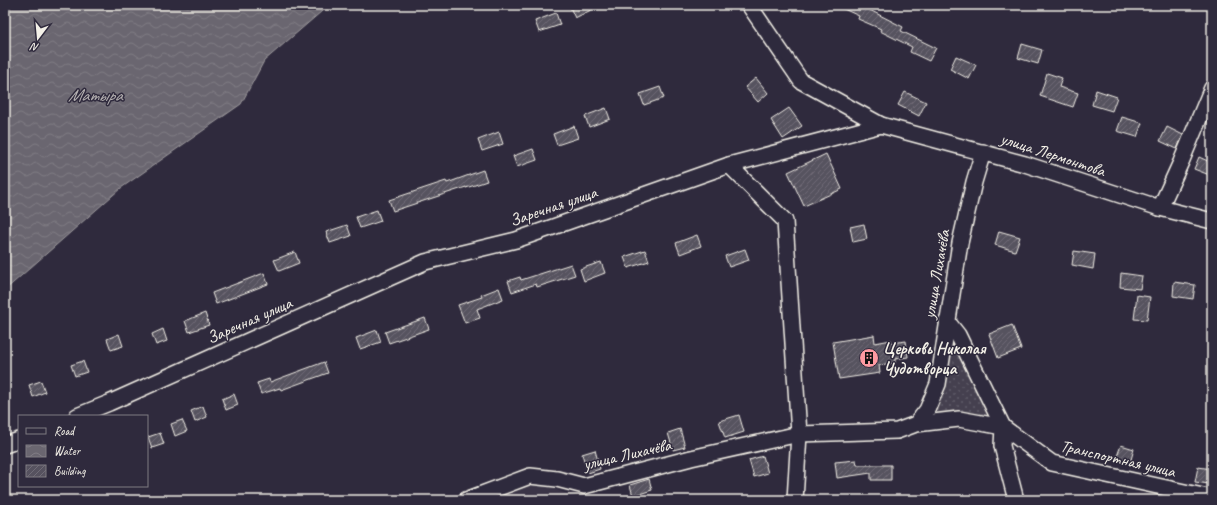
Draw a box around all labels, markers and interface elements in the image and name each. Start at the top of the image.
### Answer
north arrow [18,18,58,58]
text: N [28,39,40,55]
water label: Матыра [68,84,124,106]
street label: улица Лермонтова [997,127,1109,182]
street label: Заречная улица [507,181,601,231]
street label: улица Лихачёва [918,227,955,321]
street label: Заречная улица [203,292,296,349]
place label: Церковь Николая Чудотворца [883,338,987,379]
building icon: Церковь Николая Чудотворца [858,347,880,369]
legend [18,415,148,487]
text: Road [54,423,76,439]
street label: улица Лихачёва [580,434,675,475]
street label: Транспортная улица [1058,435,1179,482]
text: Water [54,443,82,459]
text: Building [54,463,86,479]

